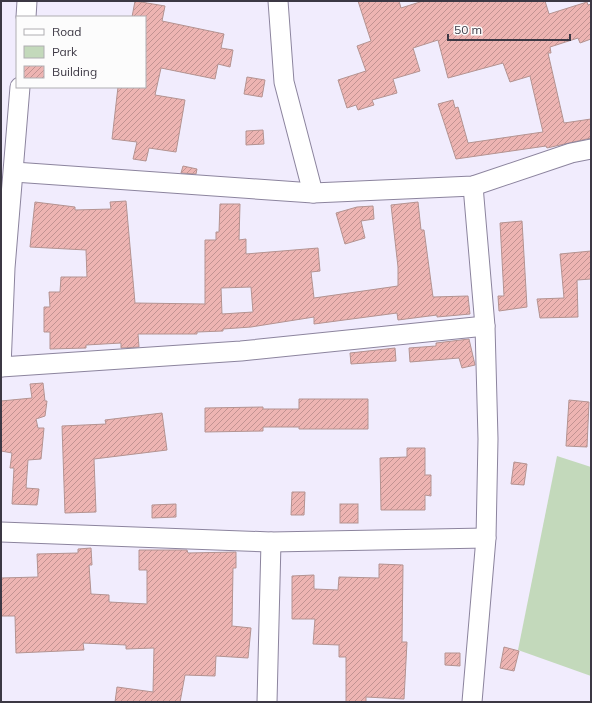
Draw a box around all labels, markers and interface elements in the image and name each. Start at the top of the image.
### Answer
legend [16,16,146,88]
scale bar [448,16,570,42]
text: 50 m [454,22,482,37]
text: Road [52,24,81,39]
text: Park [52,44,78,59]
text: Building [52,64,97,79]

